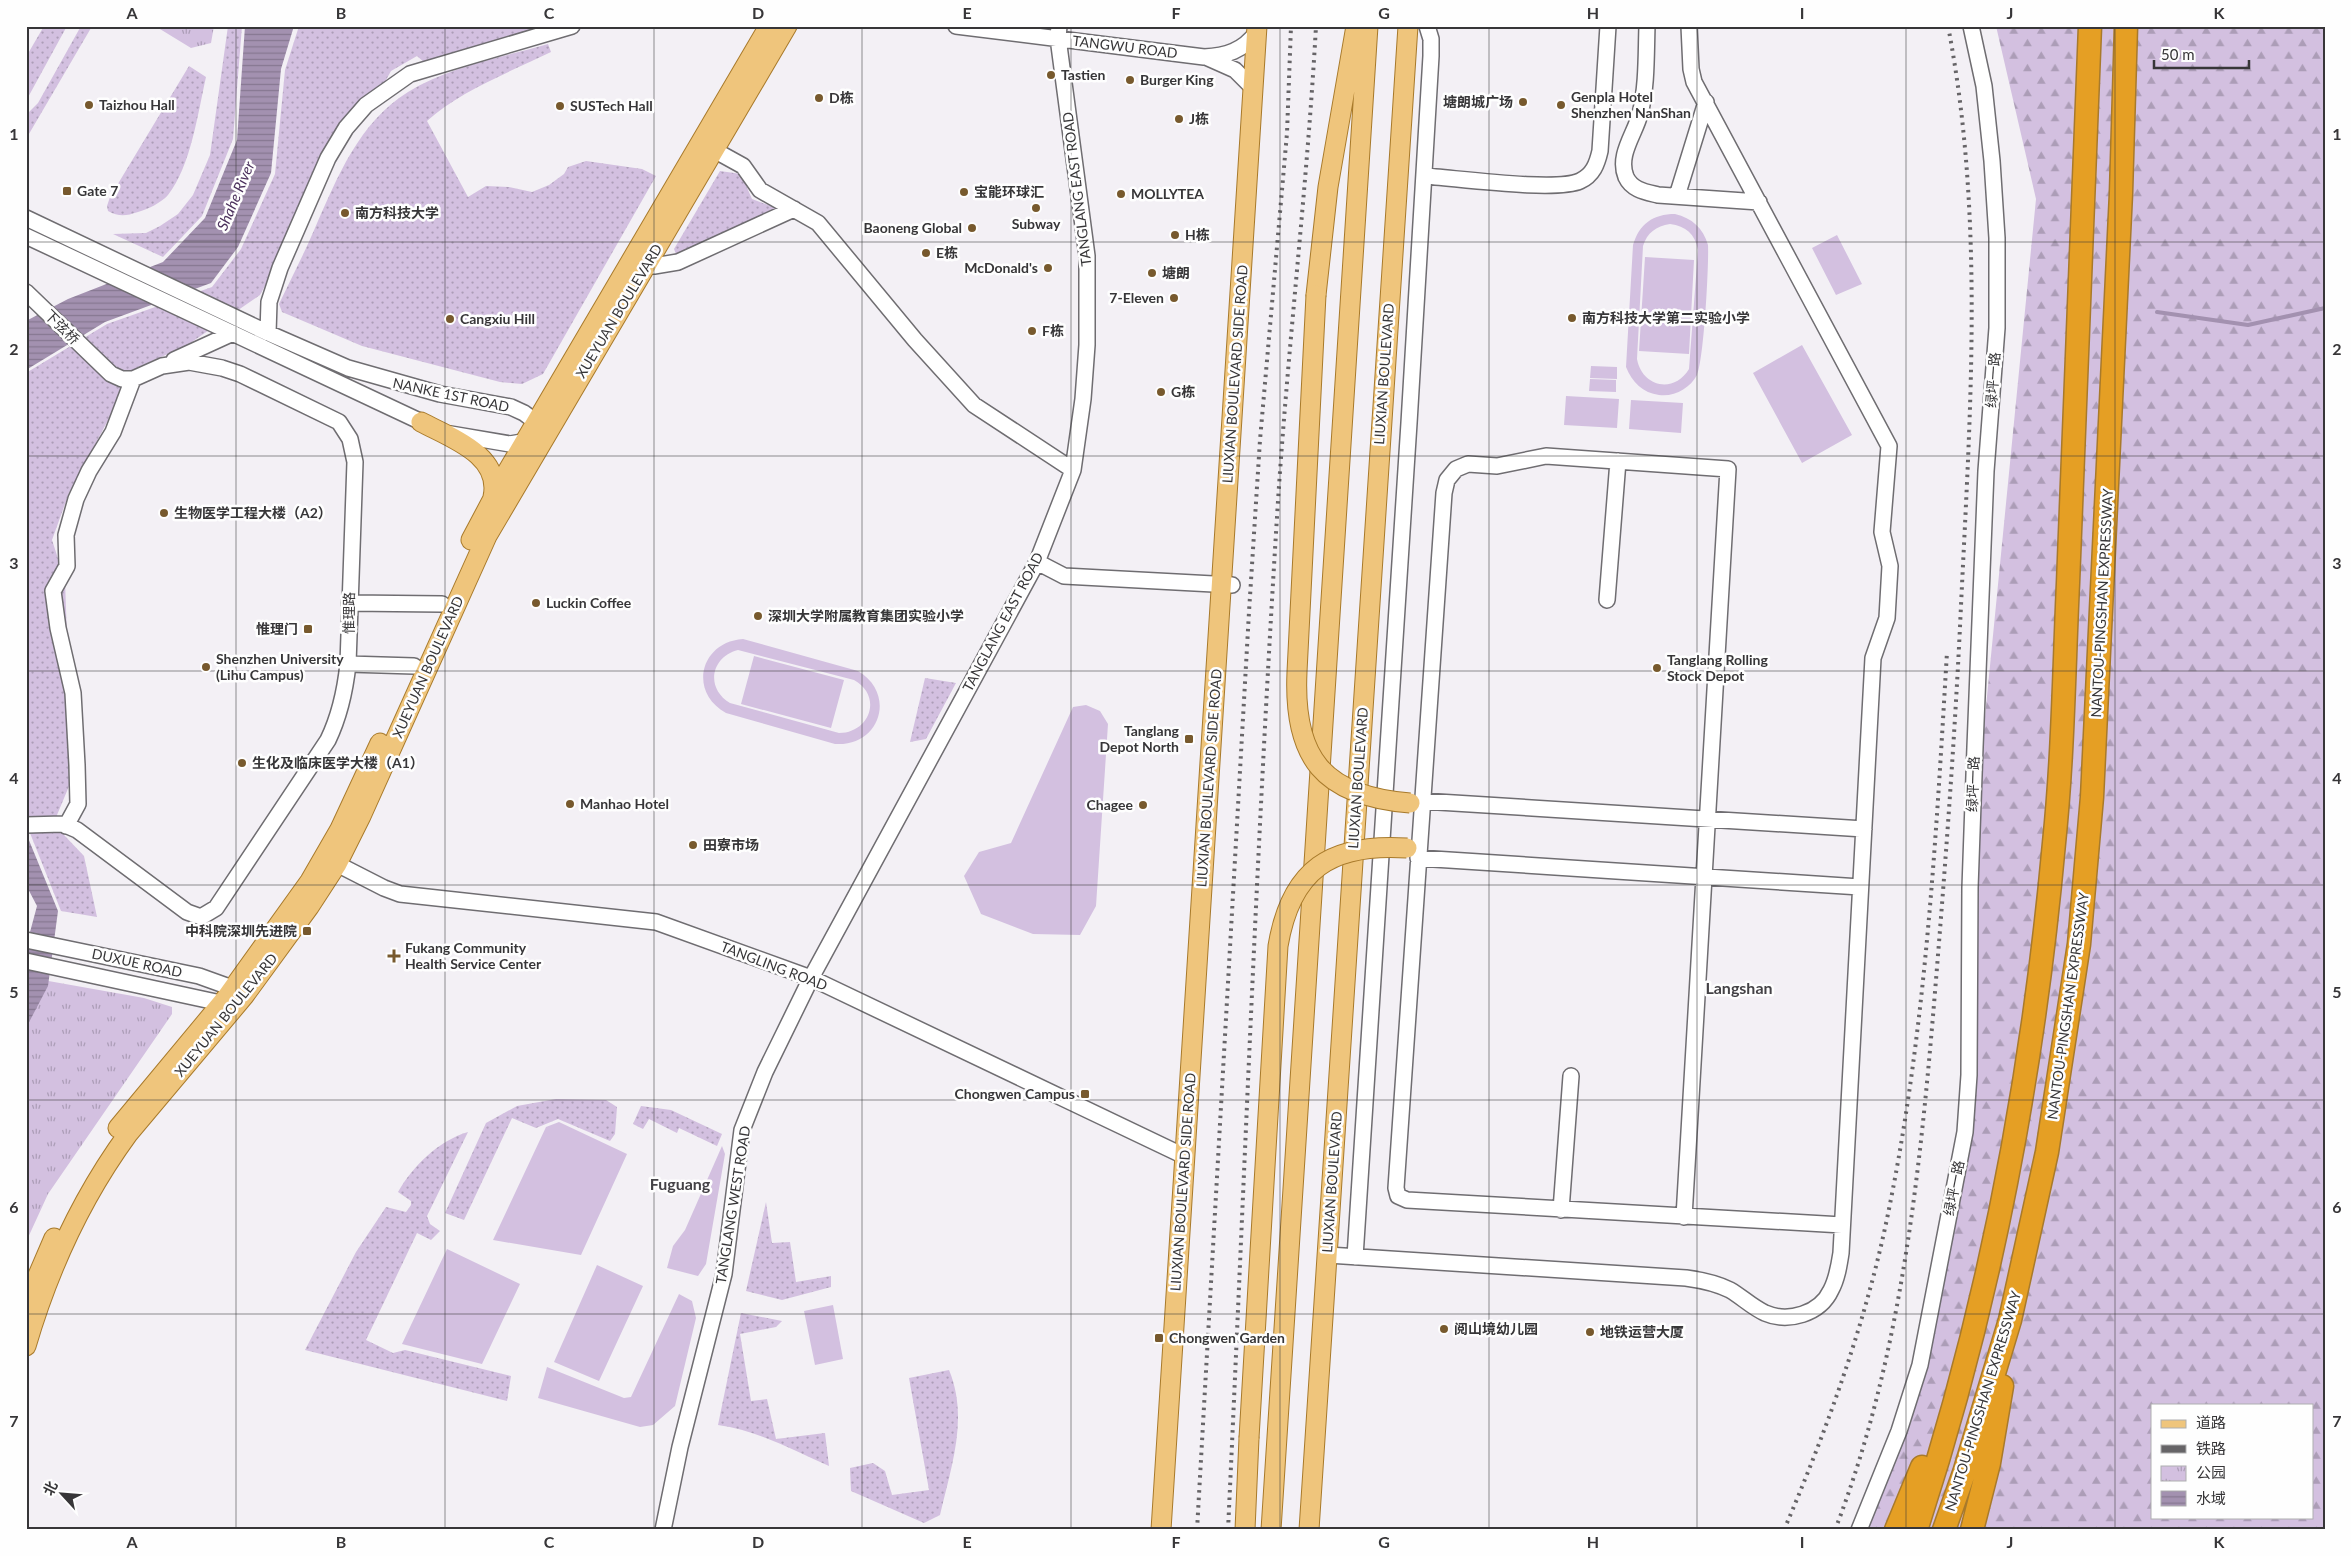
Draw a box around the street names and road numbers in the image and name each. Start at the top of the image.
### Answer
street label: TANGWU ROAD [1072,32,1179,61]
street label: TANGLANG EAST ROAD [1059,111,1094,267]
street label: XUEYUAN BOULEVARD [572,241,665,381]
street label: LIUXIAN BOULEVARD SIDE ROAD [1218,264,1251,484]
street label: LIUXIAN BOULEVARD [1370,303,1397,445]
street label: 下弦桥 [41,306,83,348]
street label: 绿坪一路 [1982,351,2003,408]
street label: NANKE 1ST ROAD [391,374,511,415]
street label: NANTOU-PINGSHAN EXPRESSWAY [2087,488,2116,718]
street label: TANGLANG EAST ROAD [959,549,1046,694]
street label: 惟理路 [340,592,357,634]
street label: XUEYUAN BOULEVARD [389,593,467,740]
street label: LIUXIAN BOULEVARD SIDE ROAD [1192,668,1225,888]
street label: LIUXIAN BOULEVARD [1344,707,1371,849]
street label: 绿坪一路 [1963,756,1982,812]
street label: NANTOU-PINGSHAN EXPRESSWAY [2043,891,2092,1121]
street label: TANGLING ROAD [718,937,830,994]
street label: DUXUE ROAD [90,945,184,980]
street label: XUEYUAN BOULEVARD [171,950,281,1080]
street label: LIUXIAN BOULEVARD SIDE ROAD [1166,1072,1199,1292]
street label: LIUXIAN BOULEVARD [1318,1111,1345,1253]
street label: TANGLANG WEST ROAD [712,1125,753,1285]
street label: 绿坪一路 [1940,1159,1967,1217]
street label: NANTOU-PINGSHAN EXPRESSWAY [1941,1288,2024,1513]

